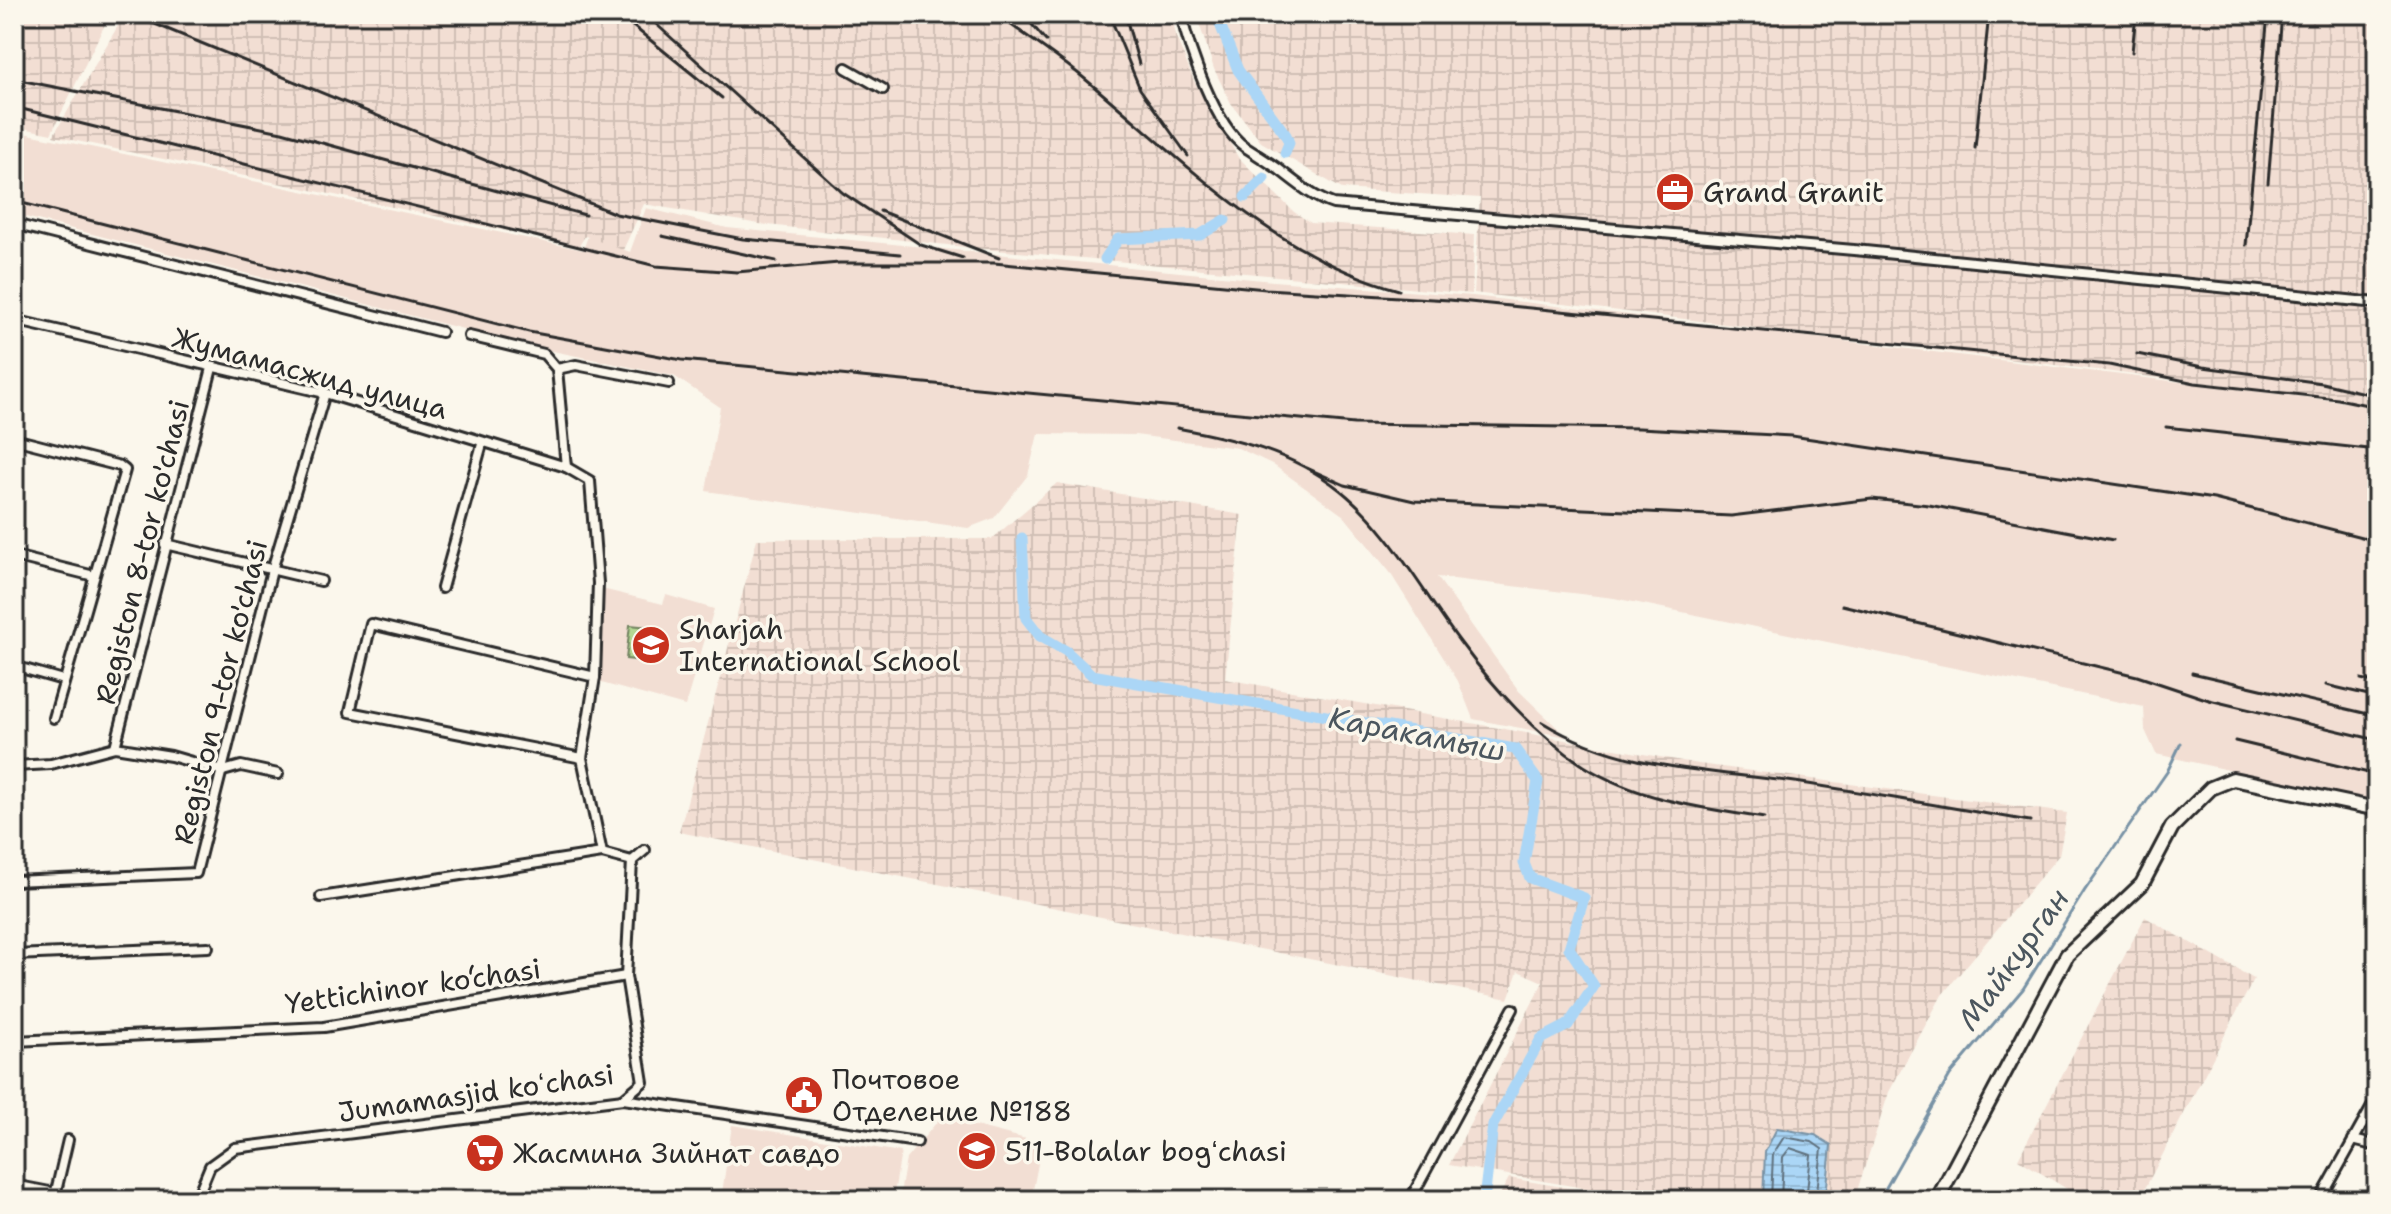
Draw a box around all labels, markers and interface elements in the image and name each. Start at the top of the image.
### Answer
office icon: Grand Granit [1654,171,1696,213]
place label: Grand Granit [1703,173,1884,211]
street label: Жумамасжид улица [168,318,452,428]
street label: Registon 8-tor ko'chasi [86,396,198,708]
street label: Registon 9-tor ko'chasi [164,536,276,848]
place label: Sharjah International School [679,610,961,680]
school or university icon: Sharjah International School [630,624,672,666]
water label: Каракамыш [1325,697,1509,771]
water label: Майкурган [1948,880,2078,1038]
street label: Yettichinor ko‘chasi [283,949,543,1023]
street label: Jumamasjid koʻchasi [336,1055,616,1131]
place label: Почтовое Отделение №188 [832,1060,1072,1130]
public building icon: Почтовое Отделение №188 [783,1074,825,1116]
school or university icon: 511-Bolalar bogʻchasi [956,1130,998,1172]
supermarket icon: Жасмина Зийнат савдо [464,1132,506,1174]
place label: 511-Bolalar bogʻchasi [1005,1132,1287,1170]
place label: Жасмина Зийнат савдо [513,1134,840,1172]

